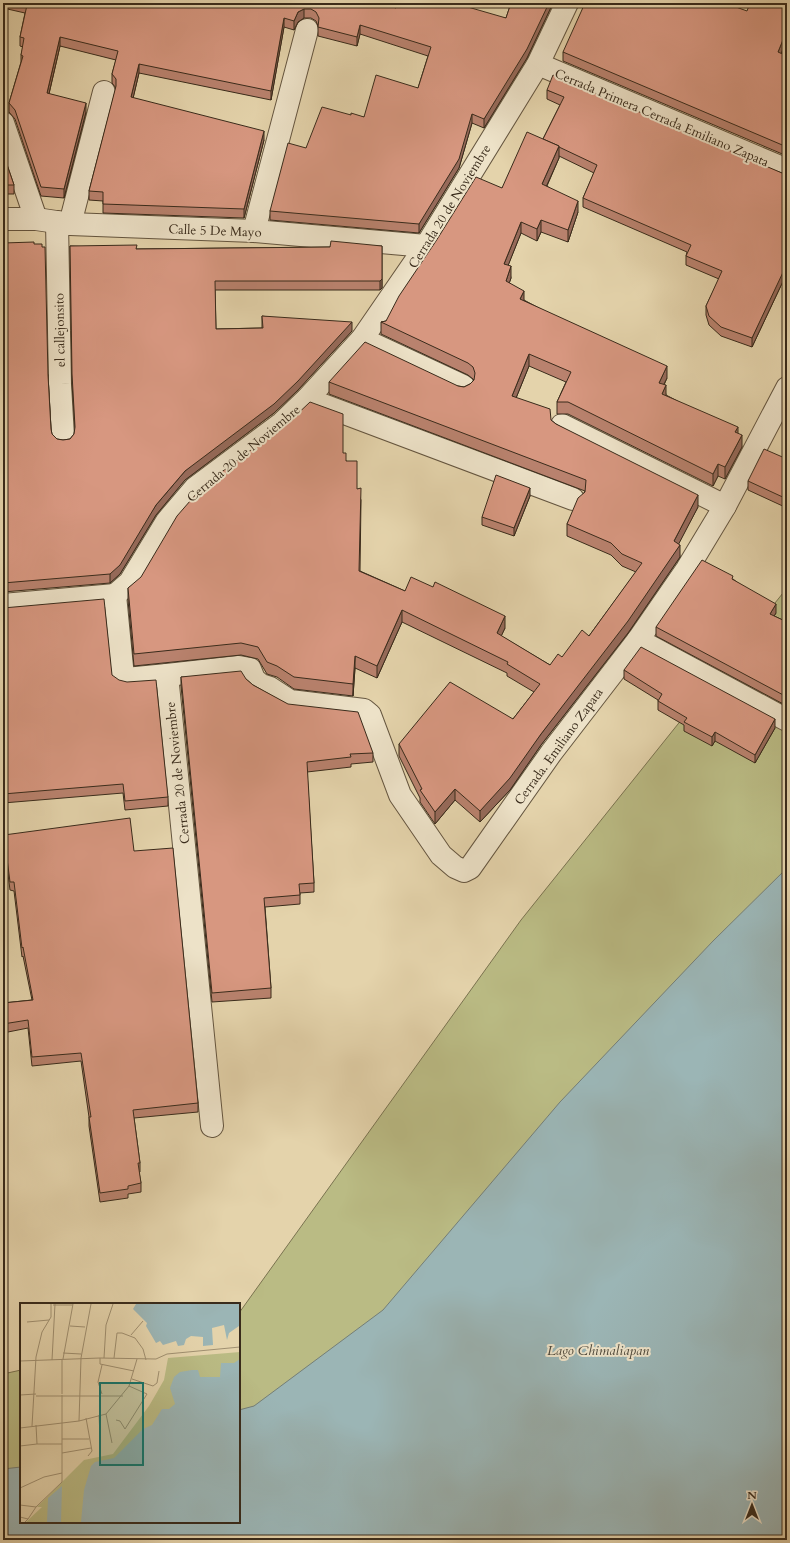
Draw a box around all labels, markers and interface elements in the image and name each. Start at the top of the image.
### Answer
street label: Cerrada Primera Cerrada Emiliano Zapata [552,64,772,171]
street label: Cerrada 20 de Noviembre [404,141,495,272]
street label: Calle 5 De Mayo [168,220,262,242]
street label: el callejonsito [50,293,70,367]
street label: Cerrada 20 de Noviembre [183,401,304,507]
street label: Cerrada. Emiliano Zapata [510,684,608,809]
street label: Cerrada 20 de Noviembre [162,701,194,845]
inset map [20,1303,240,1523]
water label: Lago Chimaliapan [547,1341,649,1360]
north arrow [732,1485,772,1525]
text: N [747,1488,757,1503]

